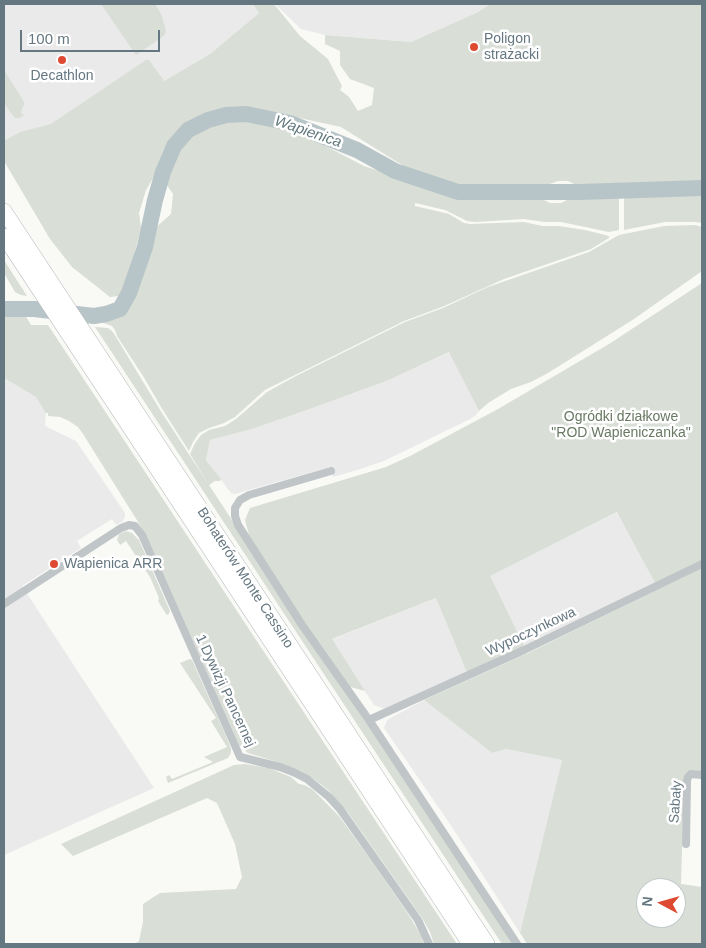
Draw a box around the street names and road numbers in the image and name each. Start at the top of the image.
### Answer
street label: Bohaterów Monte Cassino [193,505,297,651]
street label: Wypoczynkowa [483,604,579,660]
street label: 1 Dywizji Pancernej [192,632,258,750]
street label: Sabały [666,780,686,824]

